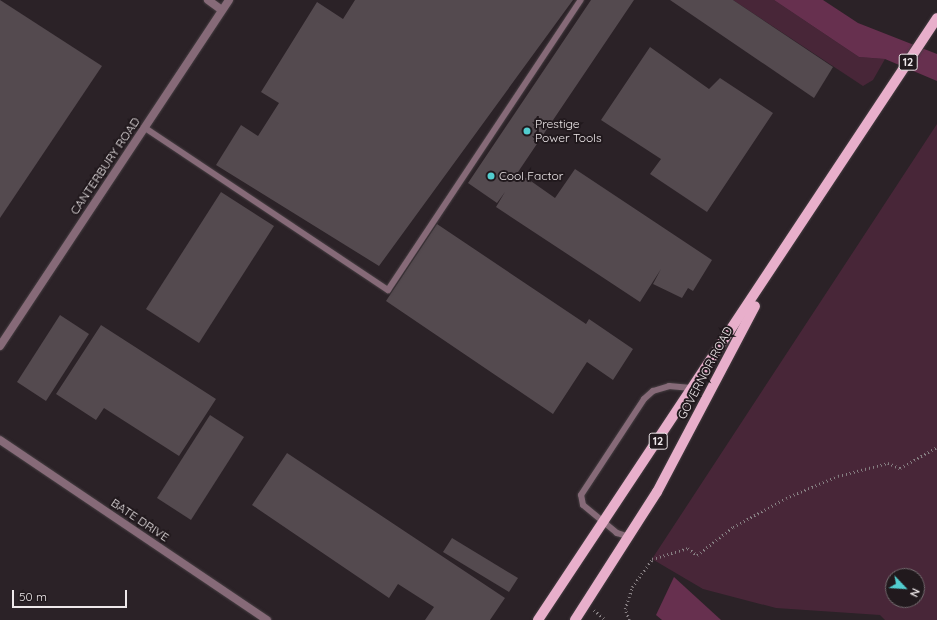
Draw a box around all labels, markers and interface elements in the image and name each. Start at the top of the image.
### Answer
road number: 12 [898,53,918,71]
street label: CANTERBURY ROAD [67,115,143,217]
place label: Prestige Power Tools [535,117,602,145]
marker: Prestige Power Tools [522,126,532,136]
place label: Cool Factor [499,169,563,183]
marker: Cool Factor [486,171,496,181]
street label: GOVERNOR ROAD [674,324,736,422]
road number: 12 [648,432,668,450]
street label: BATE DRIVE [108,495,172,545]
north arrow [885,568,925,608]
scale bar [14,582,129,608]
text: N [907,586,923,599]
text: 50 m [19,589,47,604]

